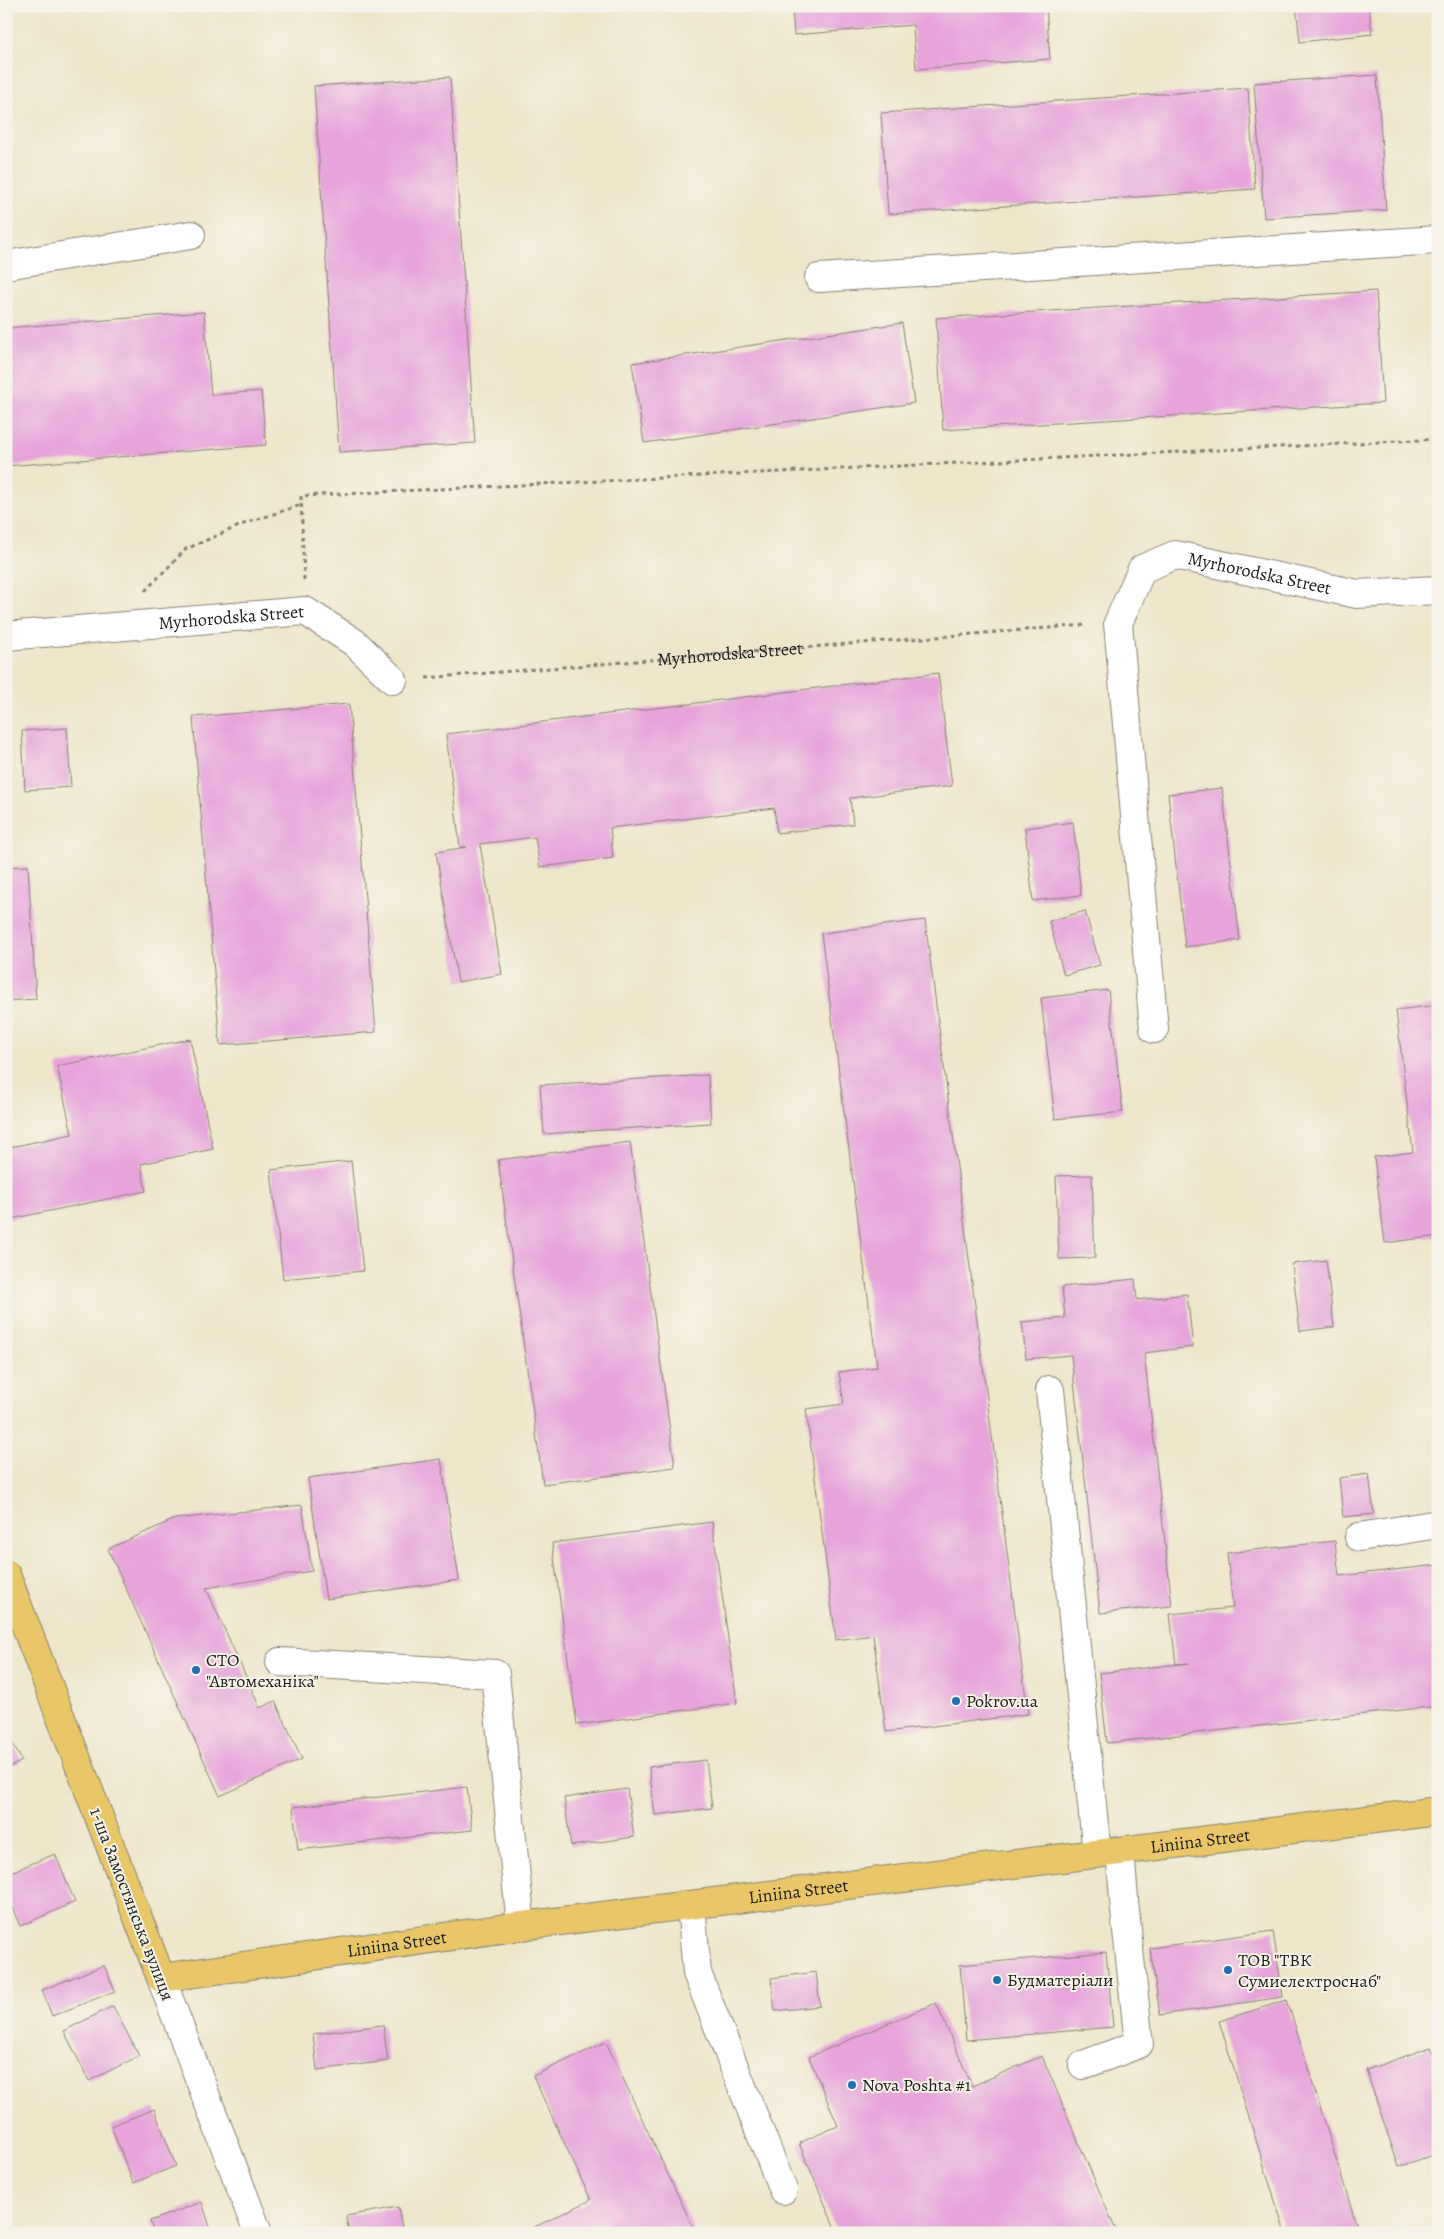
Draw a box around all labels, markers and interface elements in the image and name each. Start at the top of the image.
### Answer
street label: Myrhorodska Street [1186,546,1333,600]
street label: Myrhorodska Street [158,599,305,635]
street label: Myrhorodska Street [656,636,804,671]
place label: СТО "Автомеханіка" [206,1648,319,1693]
marker: СТО "Автомеханіка" [190,1664,202,1676]
place label: Pokrov.ua [966,1689,1039,1713]
marker: Pokrov.ua [950,1695,962,1707]
street label: 1-ша Замостянська вулиця [84,1804,180,2004]
street label: Liniina Street [1149,1823,1252,1859]
street label: Liniina Street [747,1873,850,1909]
street label: Liniina Street [345,1925,448,1963]
place label: ТОВ "ТВК Сумиелектроснаб" [1238,1948,1381,1993]
marker: ТОВ "ТВК Сумиелектроснаб" [1222,1964,1234,1976]
place label: Будматеріали [1007,1968,1114,1992]
marker: Будматеріали [991,1974,1003,1986]
place label: Nova Poshta #1 [862,2073,971,2097]
marker: Nova Poshta #1 [846,2079,858,2091]

